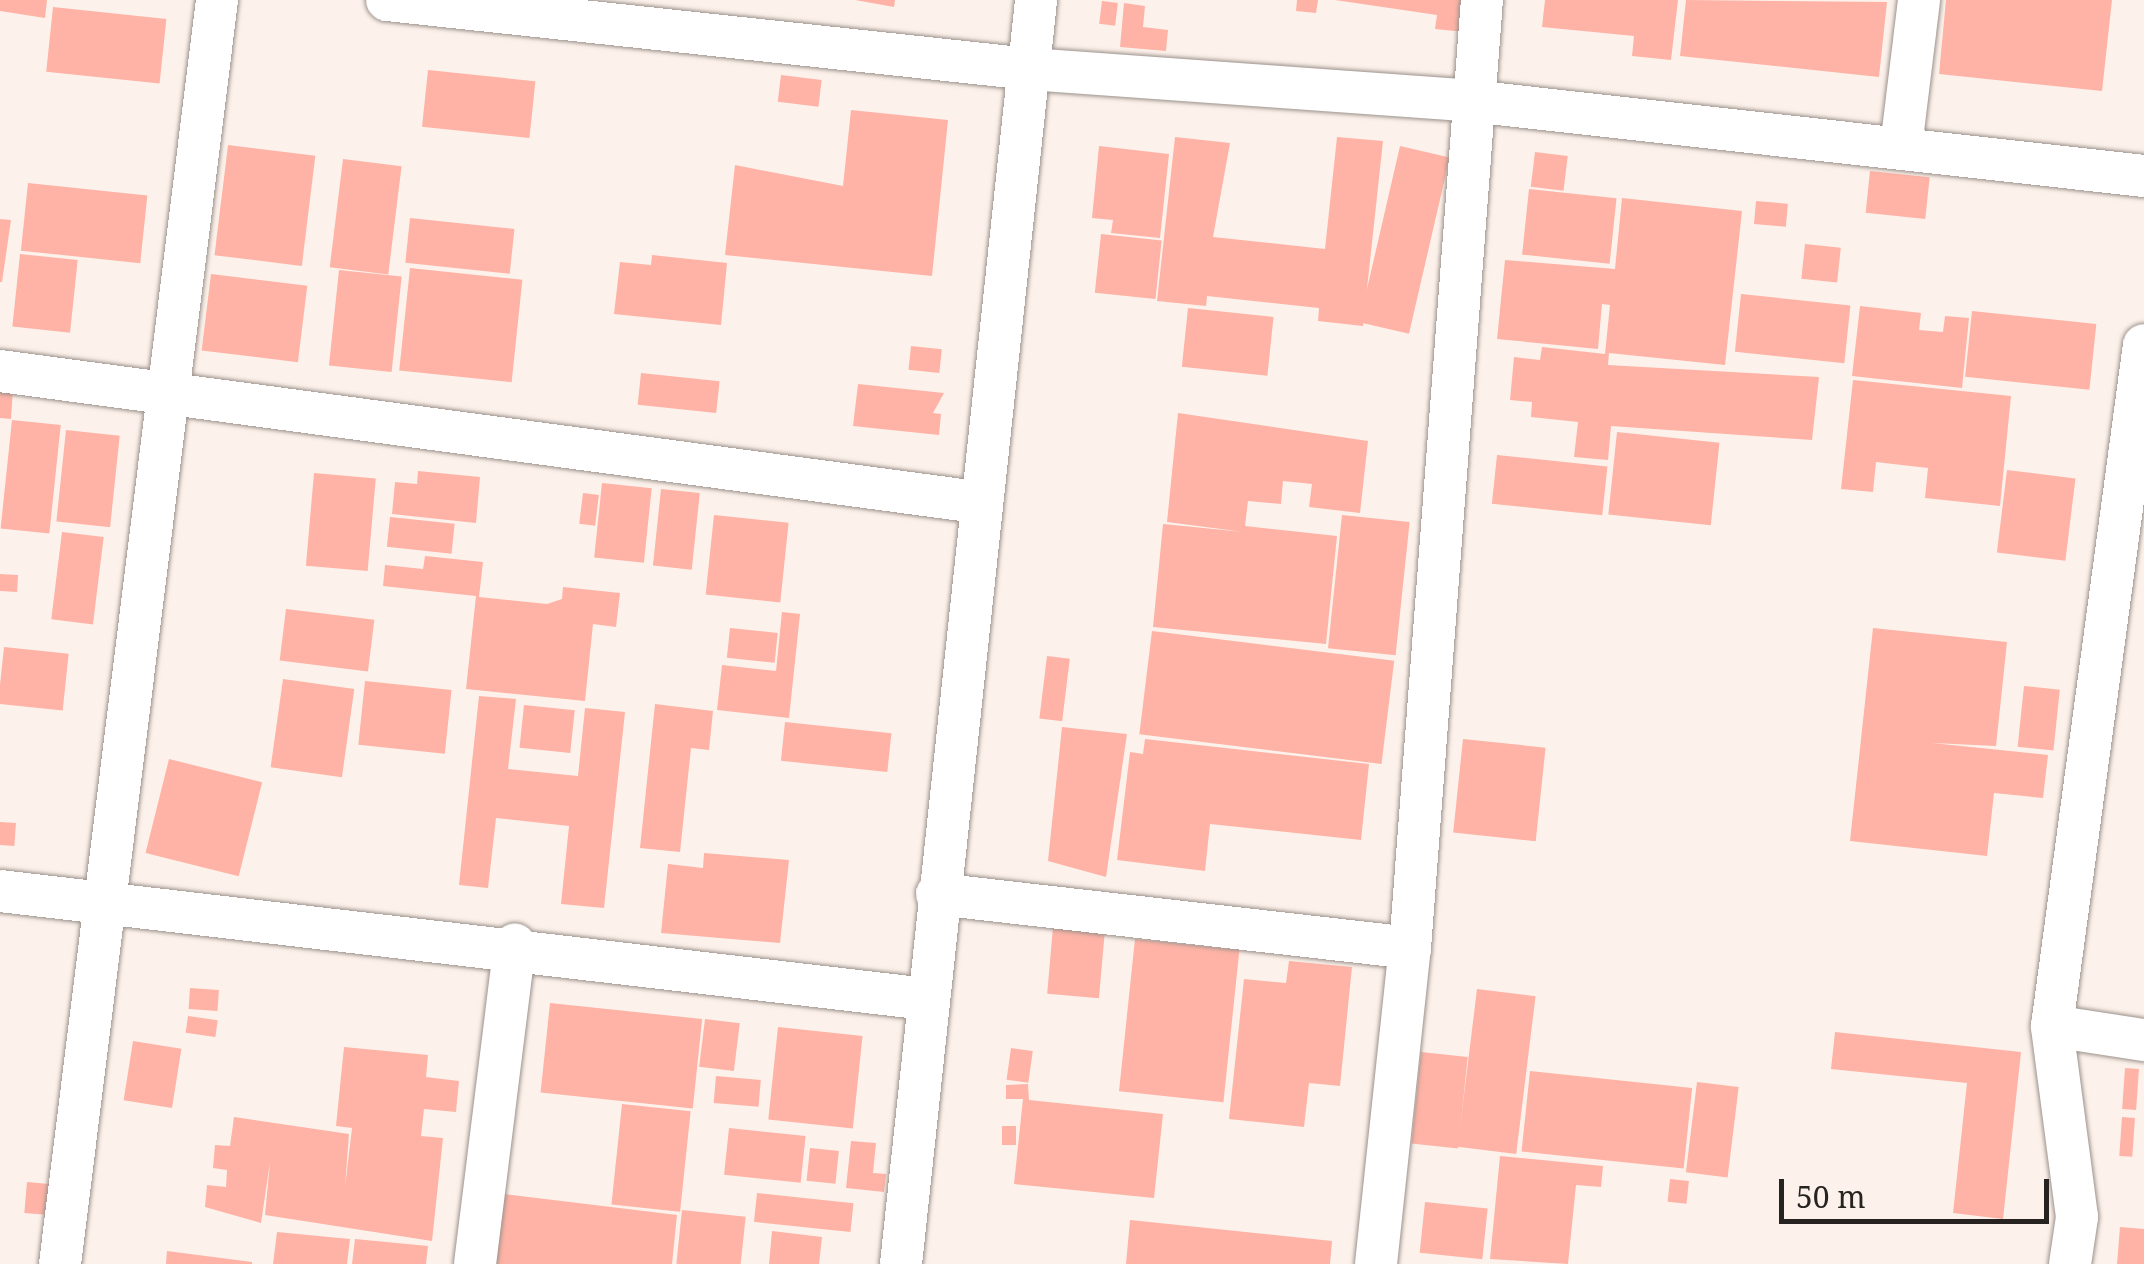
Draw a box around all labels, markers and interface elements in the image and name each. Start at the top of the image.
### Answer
scale bar [1784,1159,2054,1221]
text: 50 m [1796,1176,1866,1217]

